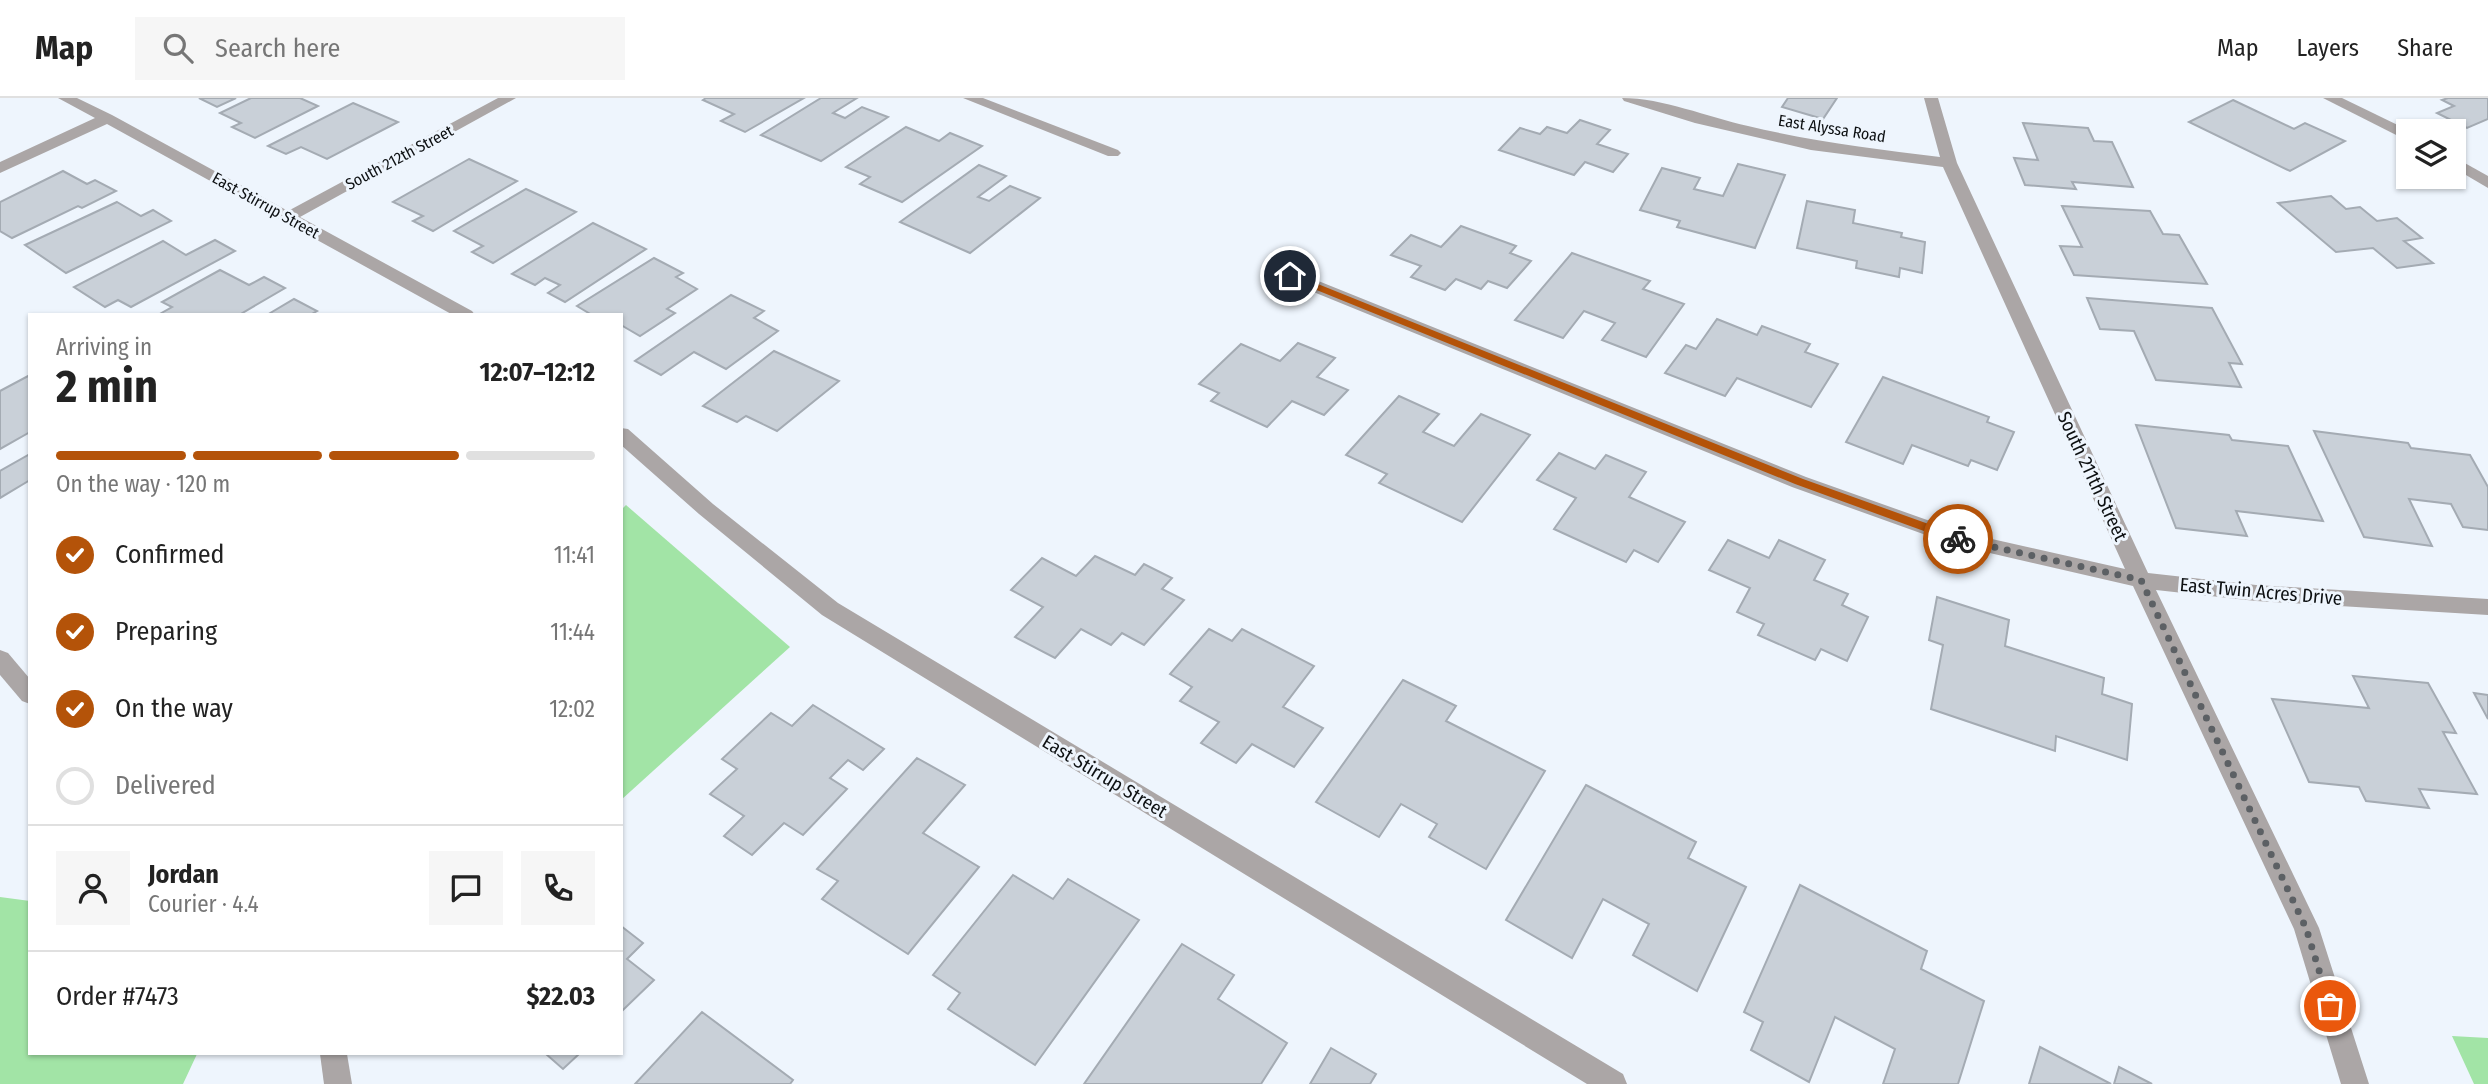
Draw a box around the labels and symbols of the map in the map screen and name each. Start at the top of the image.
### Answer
street label: East Alyssa Road [1777,111,1887,146]
street label: South 212th Street [342,121,457,194]
street label: East Stirrup Street [209,168,323,243]
pin [1260,246,1320,306]
street label: South 211th Street [2053,408,2133,545]
courier [1923,504,1993,574]
street label: East Twin Acres Drive [2179,573,2343,610]
street label: East Stirrup Street [1038,730,1172,823]
pin [2300,976,2360,1036]

